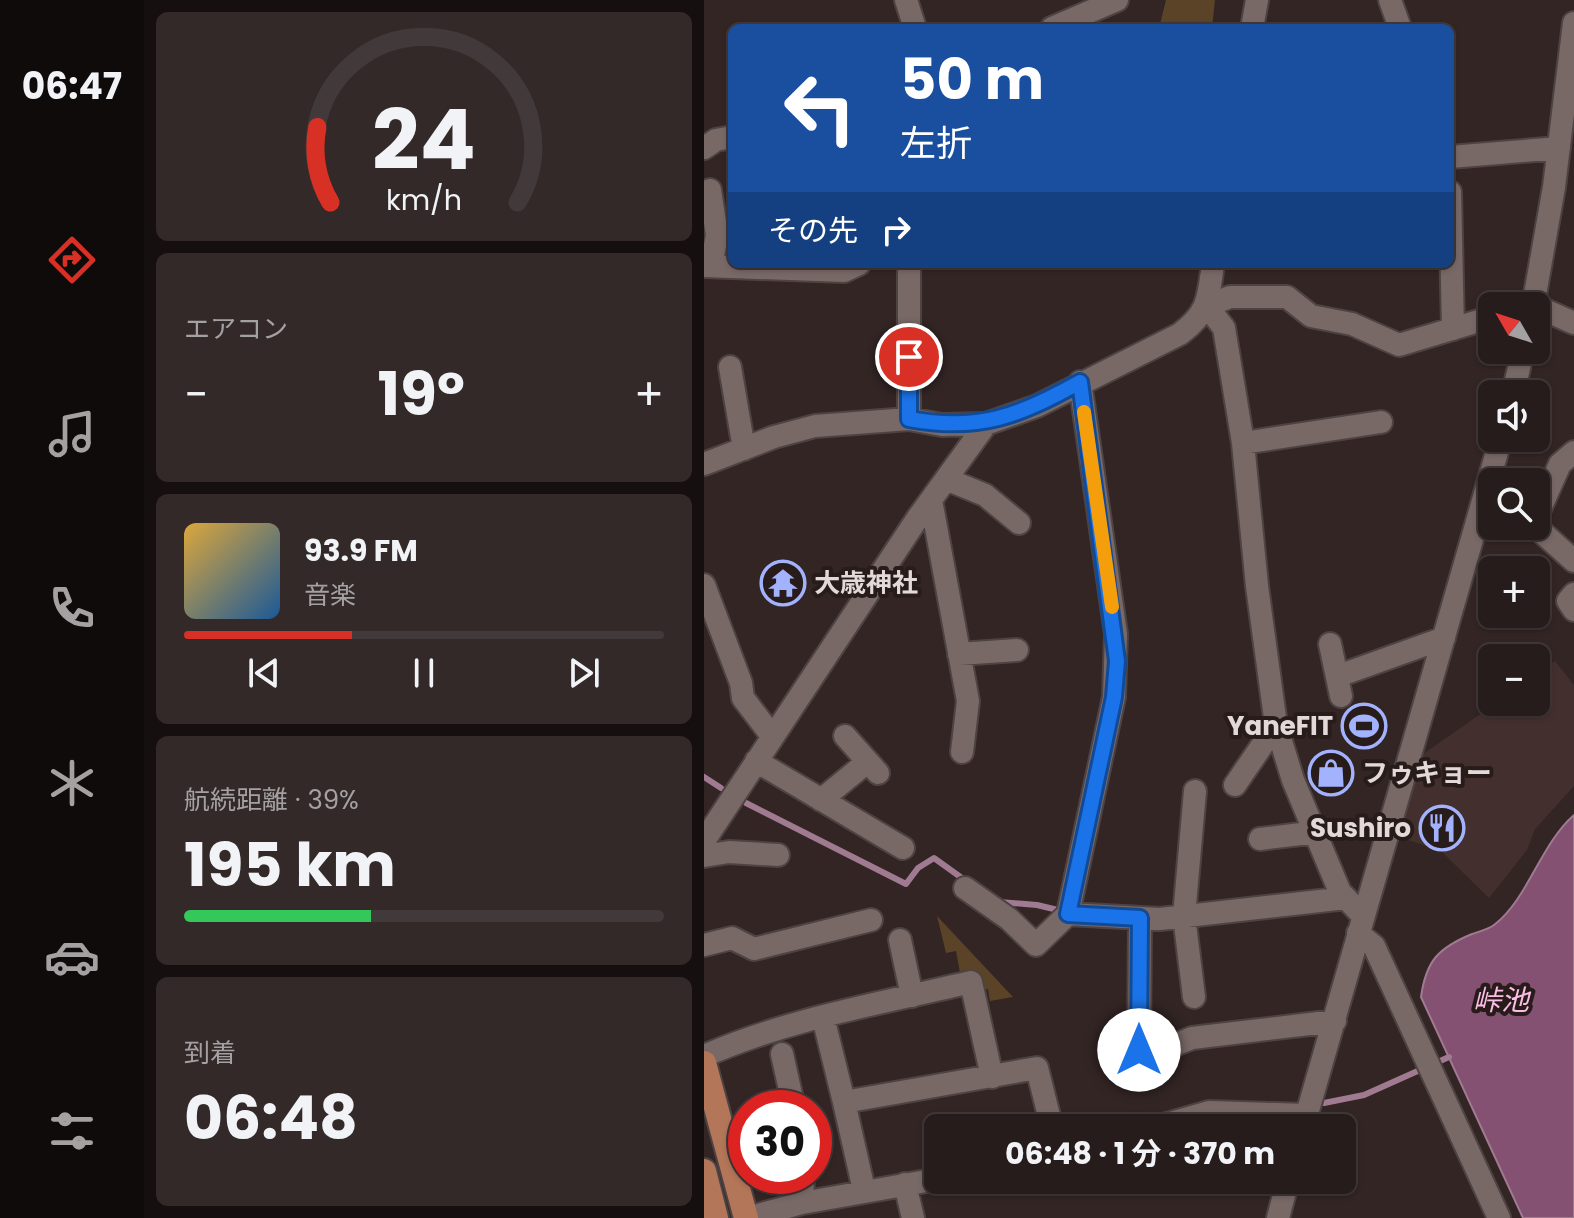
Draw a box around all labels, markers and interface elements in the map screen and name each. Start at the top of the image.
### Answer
text: 50 m [900,40,1044,119]
icon: left [768,56,872,160]
text: 06:47 [22,61,122,112]
text: 24 [372,81,476,197]
text: 左折 [900,118,972,169]
text: km/h [386,180,462,220]
icon: right [874,208,918,252]
text: その先 [768,209,858,252]
icon: directions [44,232,100,288]
north arrow [1478,292,1550,364]
map controls [1478,292,1550,716]
text: エアコン [184,311,288,347]
pin [875,323,943,391]
icon: arrive [887,335,931,379]
text: 19° [377,352,465,436]
text: − [184,364,208,425]
text: + [634,364,664,425]
button: sound [1478,380,1550,452]
icon: music [44,406,100,462]
button: search [1478,468,1550,540]
text: 93.9 FM [304,529,418,572]
button: + [1478,556,1550,628]
temple icon: 大歳神社 [759,559,807,607]
place label: 大歳神社 [814,565,918,601]
text: 音楽 [304,577,356,613]
icon: phone [44,580,100,636]
button: − [1478,644,1550,716]
icon: previous [242,651,286,695]
icon: pause [402,651,446,695]
icon: next [562,651,606,695]
sports icon: YaneFIT [1340,702,1388,750]
place label: YaneFIT [1227,708,1333,744]
shop icon: フゥキョー [1307,749,1355,797]
icon: climate [44,755,100,811]
place label: フゥキョー [1362,755,1492,791]
text: 航続距離 · 39% [184,782,359,818]
restaurant icon: Sushiro [1418,804,1466,852]
place label: Sushiro [1310,810,1411,846]
text: 195 km [184,823,396,907]
icon: car [44,929,100,985]
water label: 峠池 [1473,981,1532,1020]
position arrow [1097,1008,1181,1092]
text: 到着 [184,1035,236,1071]
text: 06:48 [184,1076,358,1160]
speed limit sign: 30 [728,1090,832,1194]
icon: filters [44,1103,100,1159]
text: 06:48 · 1 分 · 370 m [1005,1132,1275,1175]

